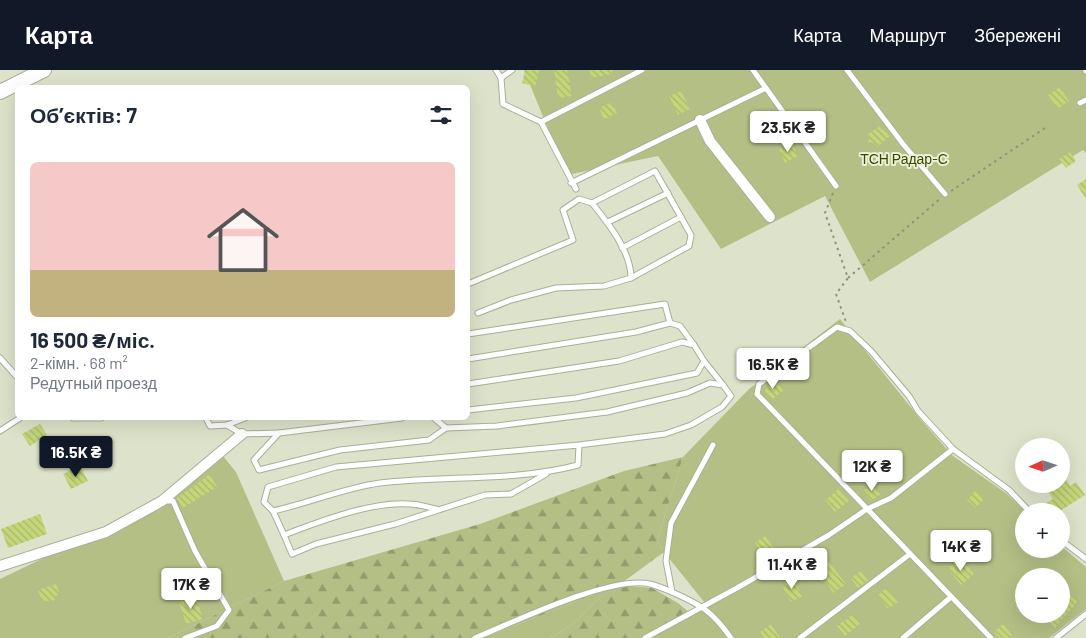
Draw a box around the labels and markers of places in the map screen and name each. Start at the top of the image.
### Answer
pin: 23.5K ₴ [742,111,834,153]
pin: 16.5K ₴ [727,348,819,390]
pin: 16.5K ₴ [30,436,122,478]
pin: 12K ₴ [837,450,907,492]
pin: 14K ₴ [926,530,996,572]
pin: 11.4K ₴ [746,548,838,590]
pin: 17K ₴ [156,568,226,610]

